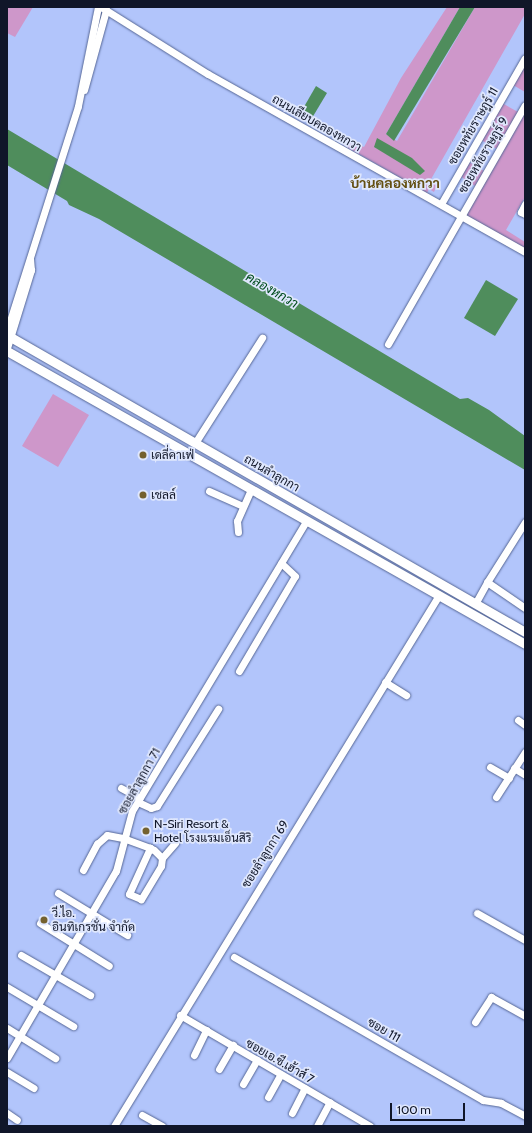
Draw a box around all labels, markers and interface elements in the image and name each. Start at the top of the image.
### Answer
street label: ซอยหทัยราษฎร์ 11 [445,85,501,167]
street label: ถนนเลียบคลองหกวา [270,92,364,154]
street label: ซอยหทัยราษฎร์ 9 [455,114,511,196]
district label: บ้านคลองหกวา [350,175,440,191]
water label: คลองหกวา [243,269,301,311]
place label: เดลี่คาเฟ่ [151,448,194,462]
marker: เดลี่คาเฟ่ [138,450,148,460]
street label: ถนนลำลูกกา [242,451,302,495]
place label: เชลล์ [151,488,176,502]
marker: เชลล์ [138,490,148,500]
street label: ซอยลำลูกกา 71 [115,745,163,817]
place label: N-Siri Resort & Hotel โรงแรมเอ็นสิริ [154,817,252,845]
street label: ซอยลำลูกกา 69 [238,818,292,890]
marker: N-Siri Resort & Hotel โรงแรมเอ็นสิริ [141,826,151,836]
place label: วี.ไอ. อินทิเกรชั่น จำกัด [52,906,135,934]
marker: วี.ไอ. อินทิเกรชั่น จำกัด [39,915,49,925]
street label: ซอย 111 [365,1015,403,1045]
street label: ซอยเอ.ซี.เฮ้าส์ 7 [243,1036,317,1086]
scale bar [392,1095,467,1121]
text: 100 m [397,1102,431,1117]

